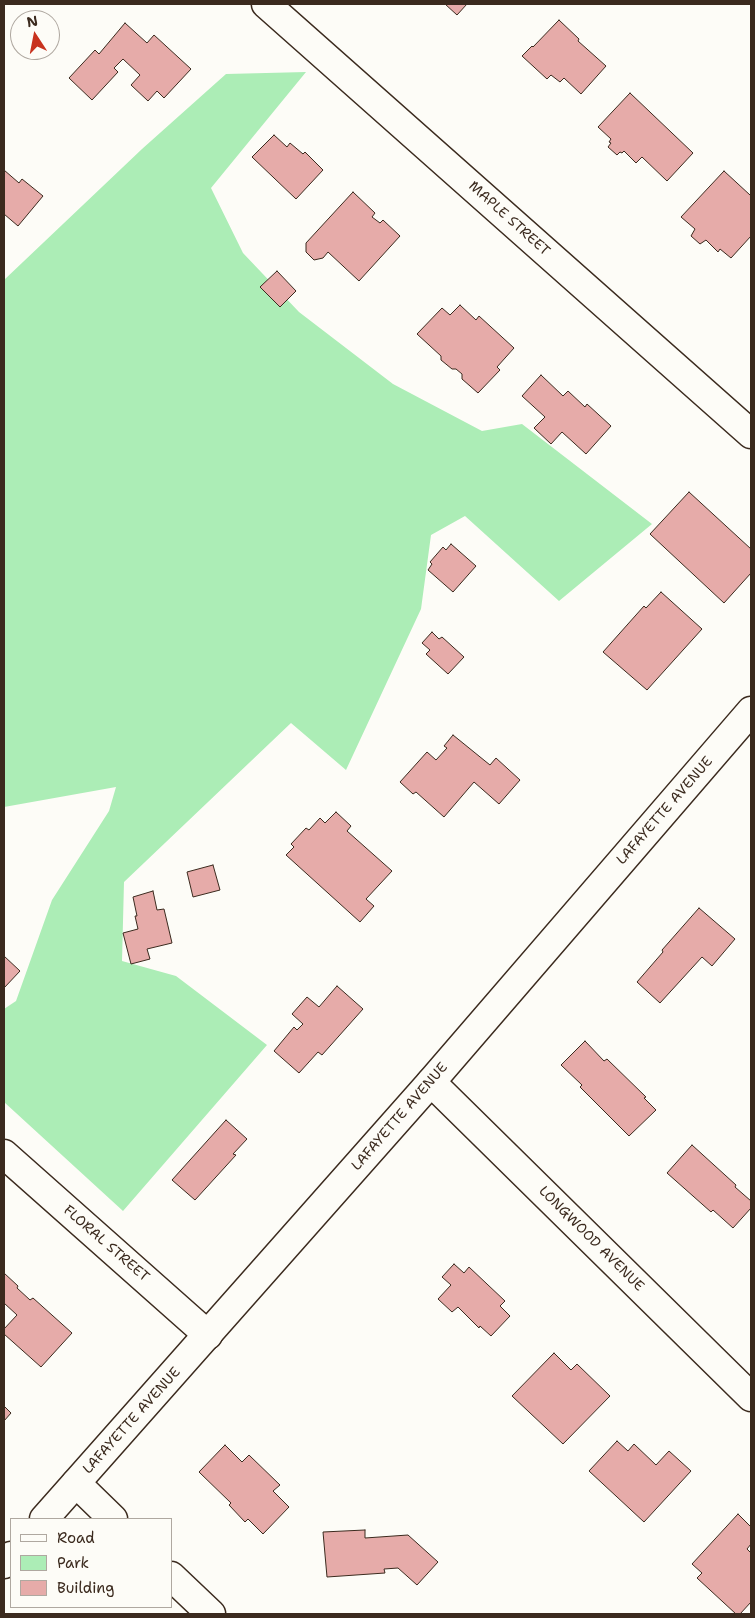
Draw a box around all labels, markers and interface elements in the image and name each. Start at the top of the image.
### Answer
north arrow [10,10,60,60]
text: N [25,11,39,31]
street label: MAPLE STREET [465,178,553,260]
street label: LAFAYETTE AVENUE [613,754,717,868]
street label: LAFAYETTE AVENUE [348,1060,452,1174]
street label: LONGWOOD AVENUE [535,1183,647,1295]
street label: FLORAL STREET [60,1202,152,1286]
street label: LAFAYETTE AVENUE [80,1364,184,1478]
legend [10,1518,172,1608]
text: Road [57,1528,95,1548]
text: Park [57,1553,89,1573]
text: Building [57,1578,114,1598]

